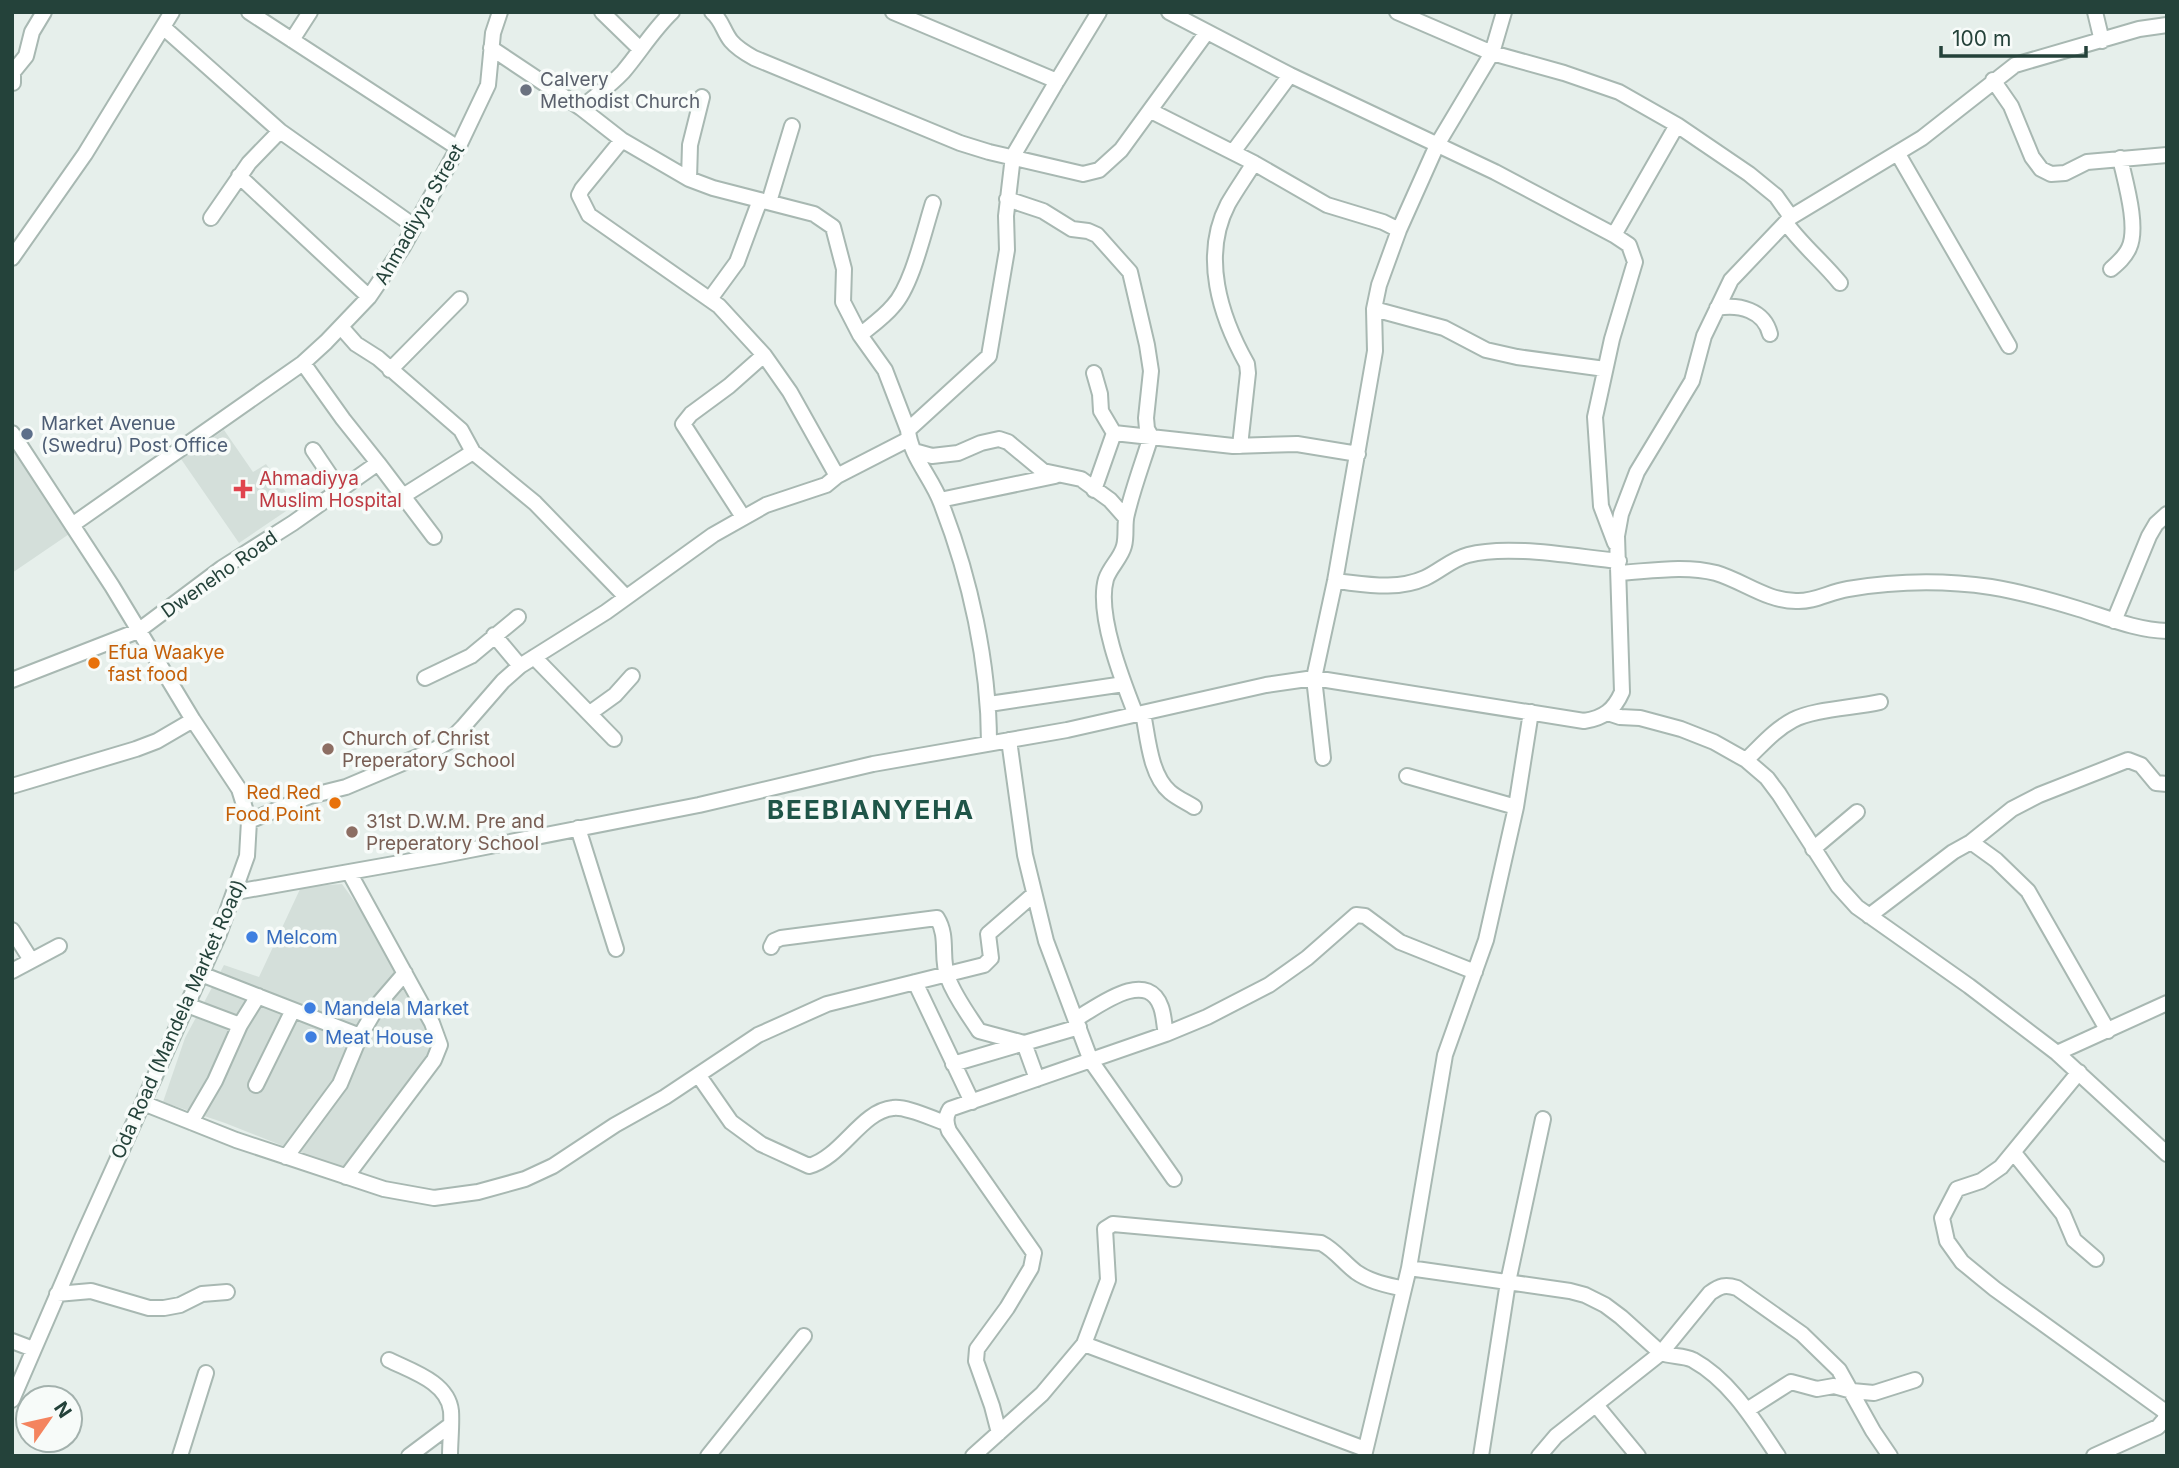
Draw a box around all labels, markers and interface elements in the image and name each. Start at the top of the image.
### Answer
scale bar [1941,14,2086,58]
text: 100 m [1952,26,2011,51]
place label: Calvery Methodist Church [540,68,700,113]
marker: Calvery Methodist Church [518,82,534,98]
street label: Ahmadiyya Street [370,140,469,289]
place label: Market Avenue (Swedru) Post Office [41,412,228,457]
marker: Market Avenue (Swedru) Post Office [19,426,35,442]
place label: Ahmadiyya Muslim Hospital [259,467,402,512]
marker: Ahmadiyya Muslim Hospital [233,479,253,499]
street label: Dweneho Road [157,526,282,623]
place label: Efua Waakye fast food [108,641,225,686]
marker: Efua Waakye fast food [86,655,102,671]
place label: Church of Christ Preperatory School [342,727,515,772]
marker: Church of Christ Preperatory School [320,741,336,757]
place label: Red Red Food Point [225,781,321,826]
district label: BEEBIANYEHA [767,794,975,825]
marker: Red Red Food Point [327,795,343,811]
place label: 31st D.W.M. Pre and Preperatory School [366,810,545,855]
marker: 31st D.W.M. Pre and Preperatory School [344,824,360,840]
street label: Oda Road (Mandela Market Road) [106,876,251,1162]
place label: Melcom [266,926,338,949]
marker: Melcom [244,929,260,945]
place label: Mandela Market [324,997,469,1020]
marker: Mandela Market [302,1000,318,1016]
place label: Meat House [325,1026,434,1049]
marker: Meat House [303,1029,319,1045]
north arrow [14,1384,84,1454]
text: N [49,1397,76,1422]

